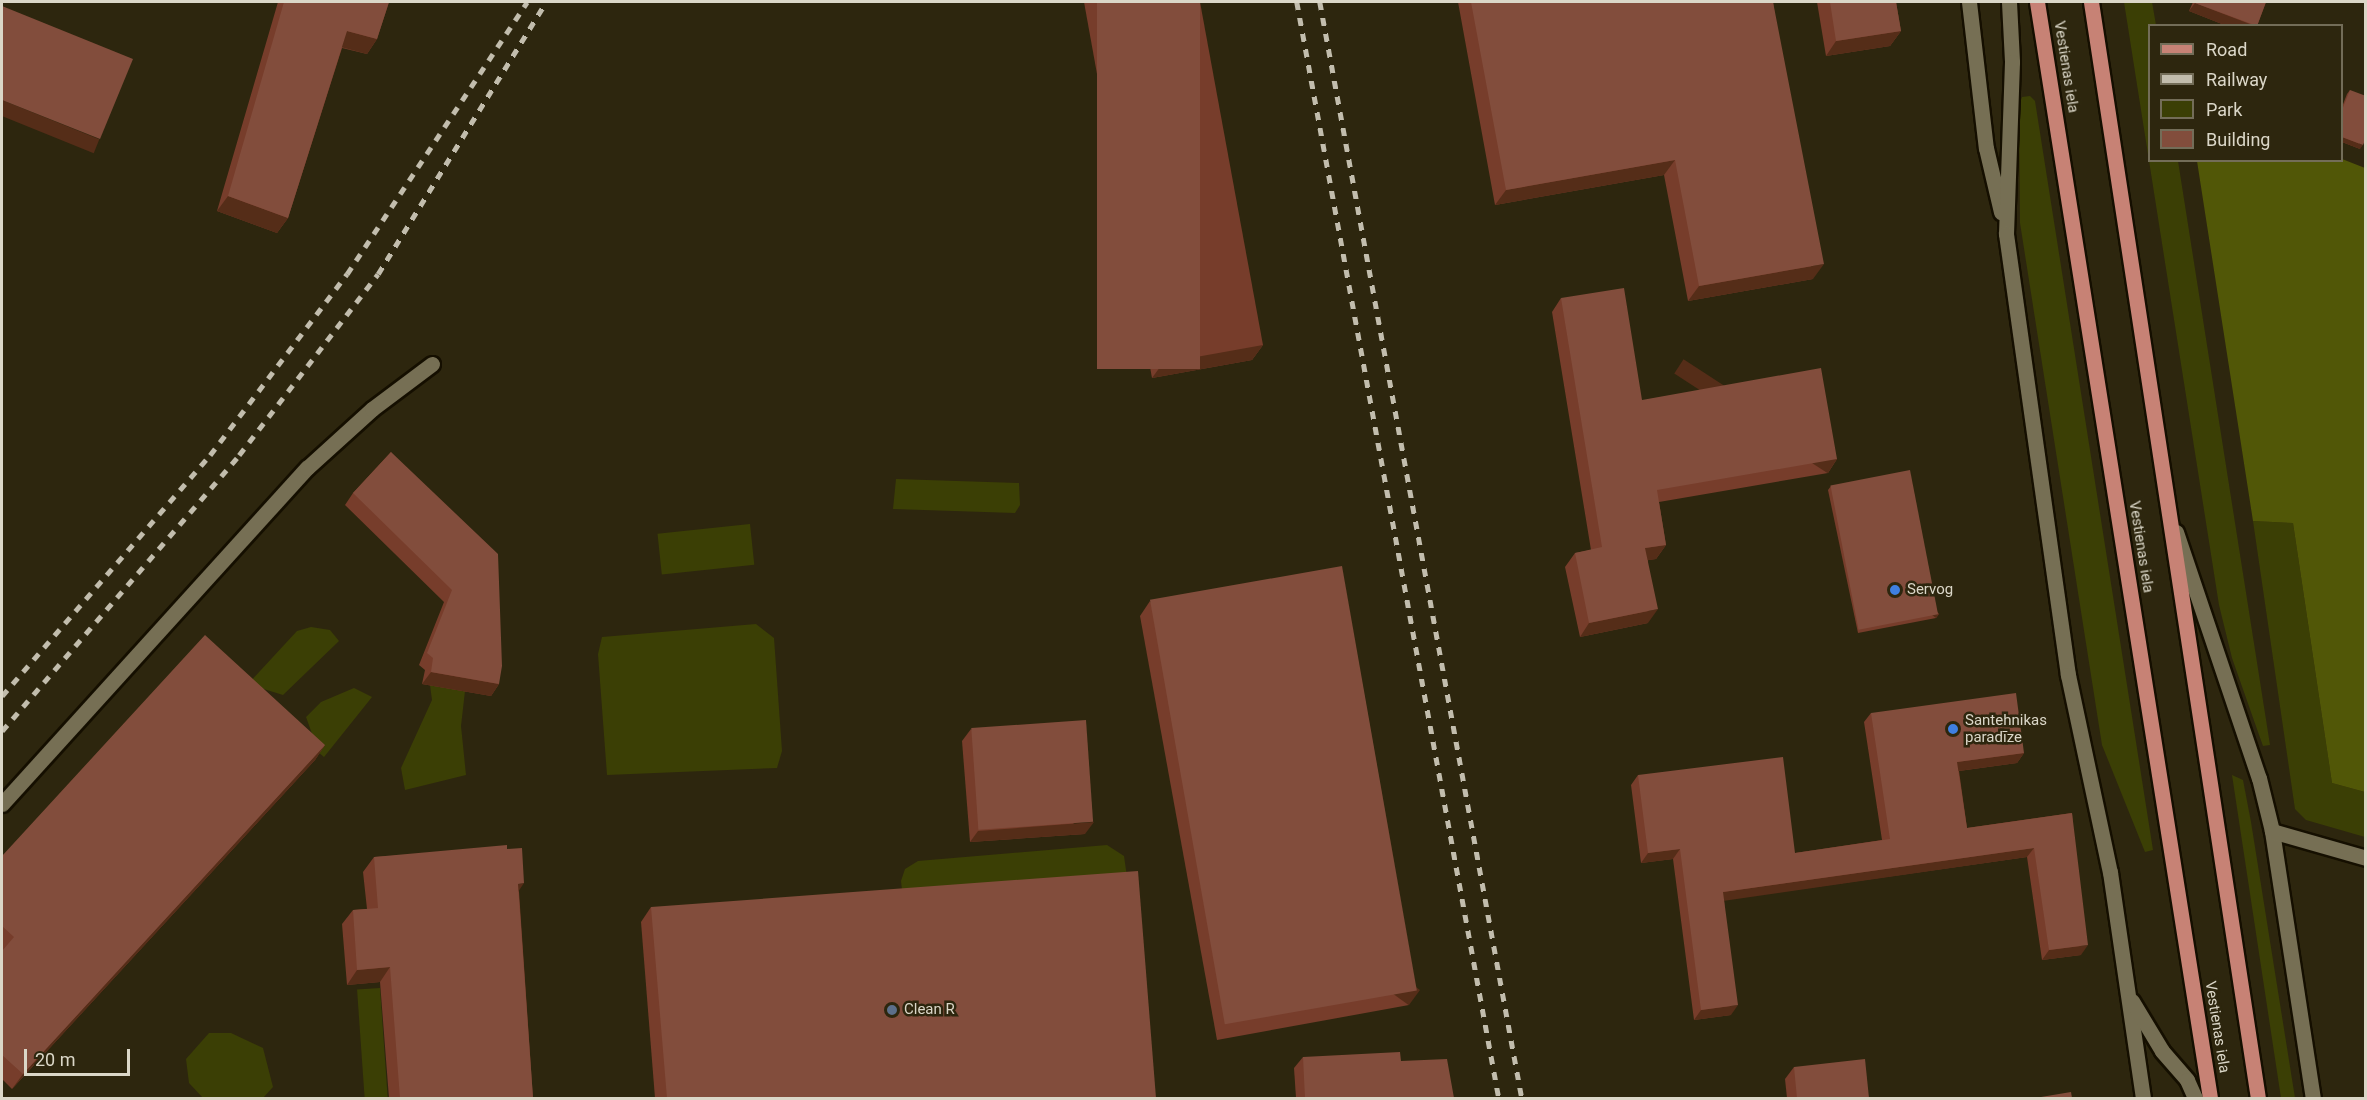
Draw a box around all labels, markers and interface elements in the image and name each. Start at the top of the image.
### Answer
street label: Vestienas iela [2050,20,2082,114]
legend [2148,24,2343,162]
text: Road [2206,39,2247,60]
text: Railway [2206,69,2267,90]
text: Park [2206,99,2242,120]
text: Building [2206,129,2270,150]
street label: Vestienas iela [2125,500,2157,594]
place label: Servog [1907,581,1953,599]
marker: Servog [1888,583,1902,597]
place label: Santehnikas paradīze [1965,711,2047,746]
marker: Santehnikas paradīze [1946,722,1960,736]
street label: Vestienas iela [2201,980,2233,1074]
place label: Clean R [904,1001,955,1019]
marker: Clean R [885,1003,899,1017]
scale bar [27,1037,134,1075]
text: 20 m [35,1049,75,1070]

